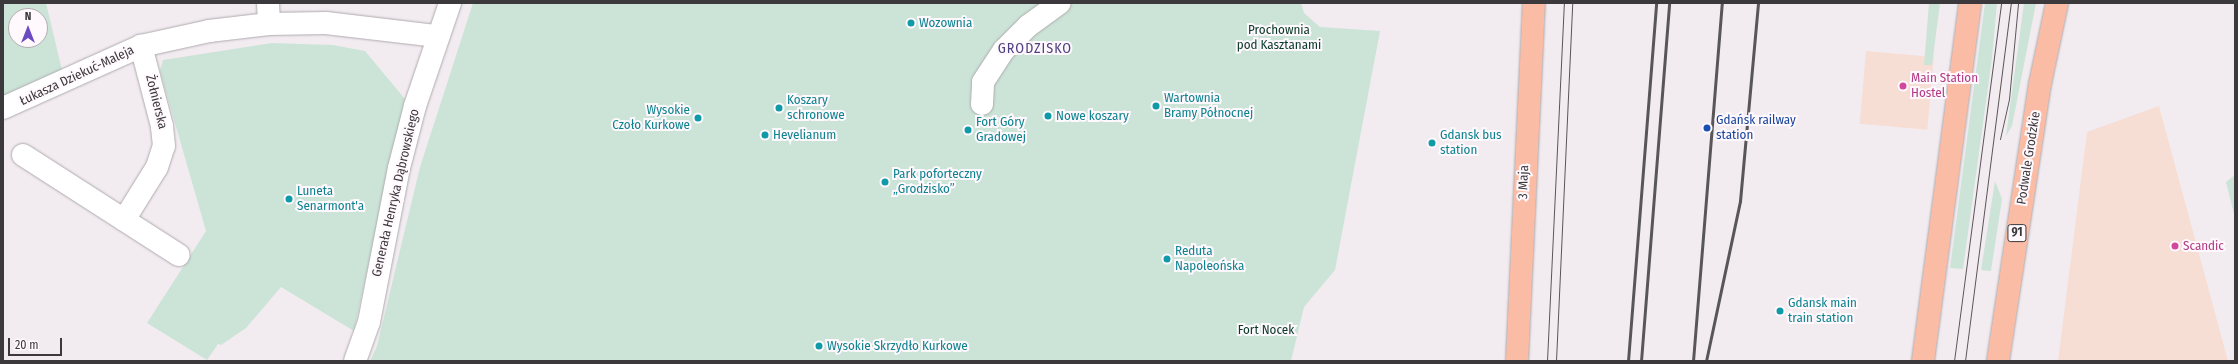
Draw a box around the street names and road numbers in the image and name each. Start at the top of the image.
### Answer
street label: Łukasza Dziekuć-Maleja [17,43,137,109]
street label: Żołnierska [142,73,170,131]
street label: Generała Henryka Dąbrowskiego [369,108,423,278]
street label: Podwale Grodzkie [2014,110,2044,206]
street label: 3 Maja [1516,165,1532,199]
road number: 91 [2007,223,2027,243]

